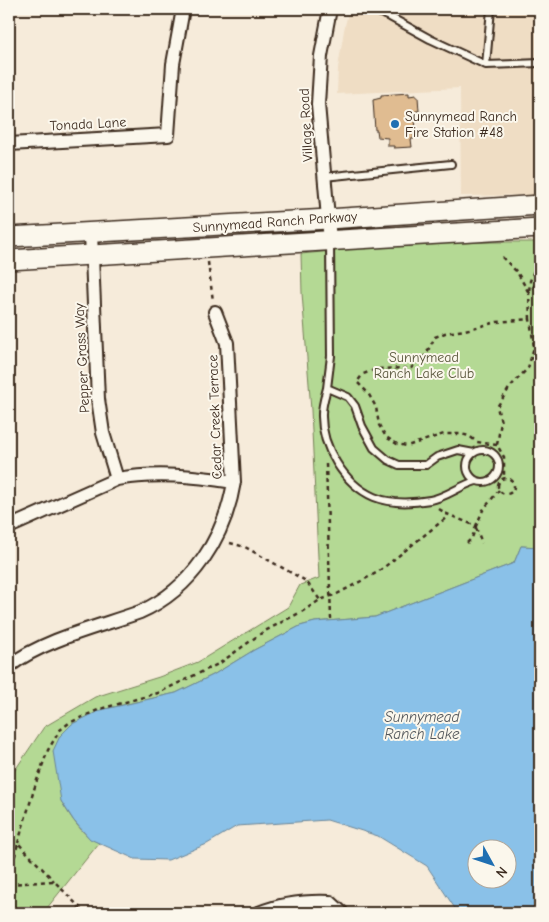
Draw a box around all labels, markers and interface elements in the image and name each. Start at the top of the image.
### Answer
street label: Village Road [296,88,316,162]
place label: Sunnymead Ranch Fire Station #48 [405,108,517,141]
street label: Tonada Lane [49,114,127,134]
marker: Sunnymead Ranch Fire Station #48 [389,118,401,130]
street label: Sunnymead Ranch Parkway [192,208,359,236]
street label: Pepper Grass Way [71,302,93,413]
park label: Sunnymead Ranch Lake Club [374,349,474,382]
street label: Cedar Creek Terrace [204,354,226,480]
water label: Sunnymead Ranch Lake [384,708,461,743]
north arrow [466,840,516,890]
text: N [492,863,511,881]

